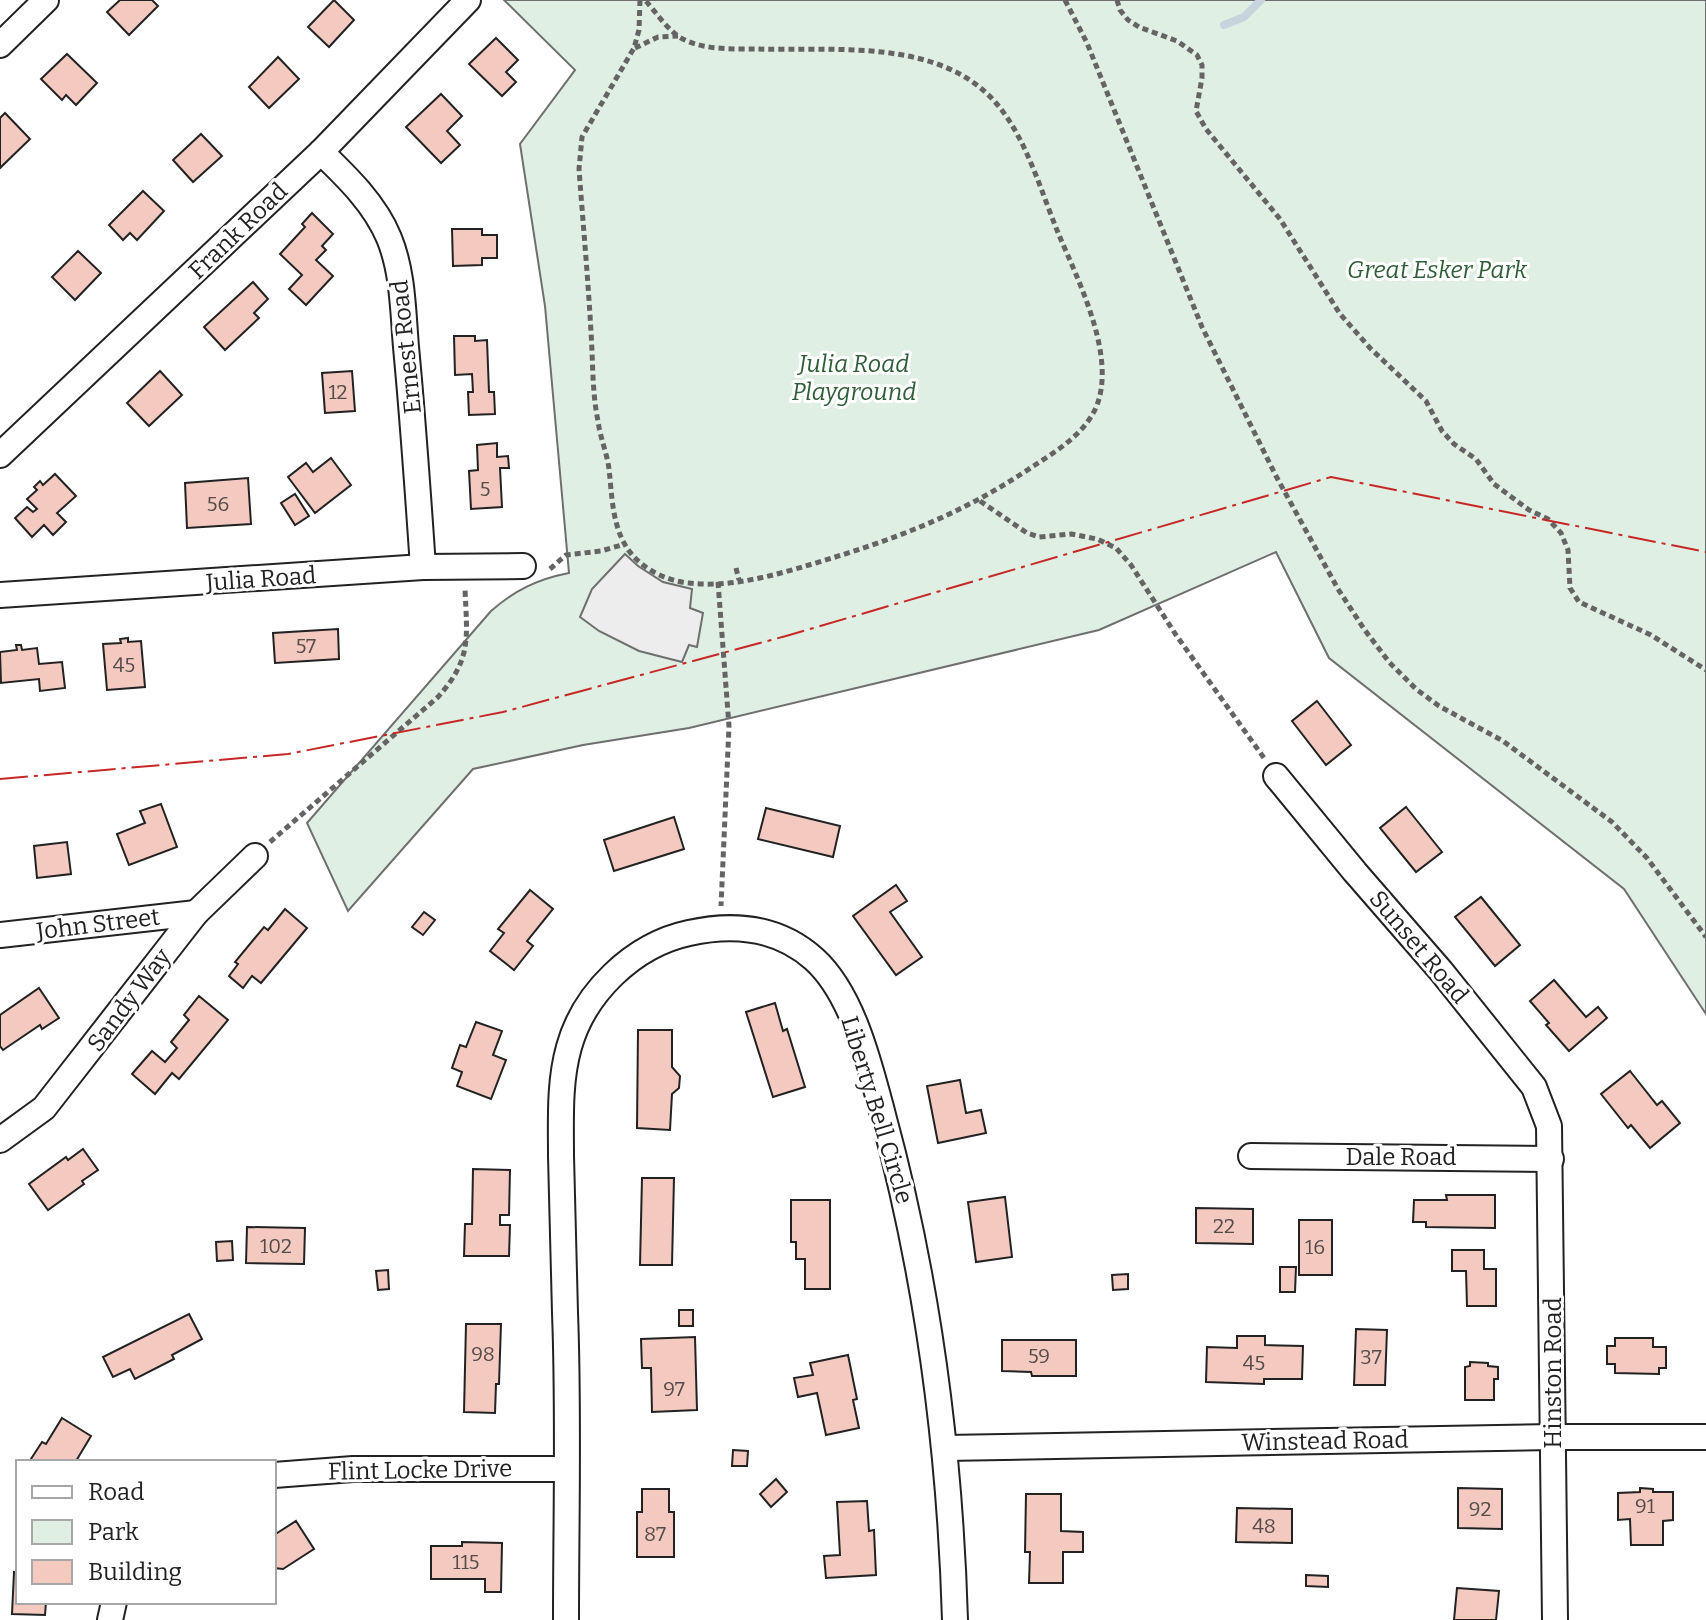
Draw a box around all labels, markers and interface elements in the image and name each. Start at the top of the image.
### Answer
street label: Frank Road [183,177,293,285]
park label: Great Esker Park [1347,256,1528,284]
street label: Ernest Road [385,279,427,415]
park label: Julia Road Playground [792,350,916,406]
house number: 12 [329,380,348,404]
house number: 5 [480,477,490,501]
house number: 56 [207,492,229,516]
street label: Julia Road [204,561,317,597]
house number: 57 [296,634,316,658]
house number: 45 [113,653,135,677]
street label: Sunset Road [1364,885,1474,1009]
street label: John Street [34,903,162,946]
street label: Sandy Way [81,943,177,1057]
street label: Liberty Bell Circle [835,1013,919,1207]
street label: Dale Road [1345,1143,1457,1171]
house number: 22 [1213,1214,1235,1238]
house number: 102 [260,1234,292,1258]
house number: 16 [1305,1235,1325,1259]
street label: Hinston Road [1539,1297,1567,1449]
house number: 98 [471,1342,495,1366]
house number: 59 [1028,1344,1050,1368]
house number: 37 [1360,1345,1382,1369]
house number: 45 [1243,1351,1265,1375]
house number: 97 [663,1377,685,1401]
street label: Winstead Road [1241,1426,1409,1456]
street label: Flint Locke Drive [328,1454,512,1486]
legend [16,1460,276,1604]
text: Road [88,1478,144,1506]
house number: 91 [1635,1494,1655,1518]
house number: 92 [1469,1497,1491,1521]
house number: 48 [1252,1514,1276,1538]
text: Park [88,1518,139,1546]
house number: 87 [644,1522,666,1546]
house number: 115 [453,1550,479,1574]
text: Building [88,1558,182,1586]

